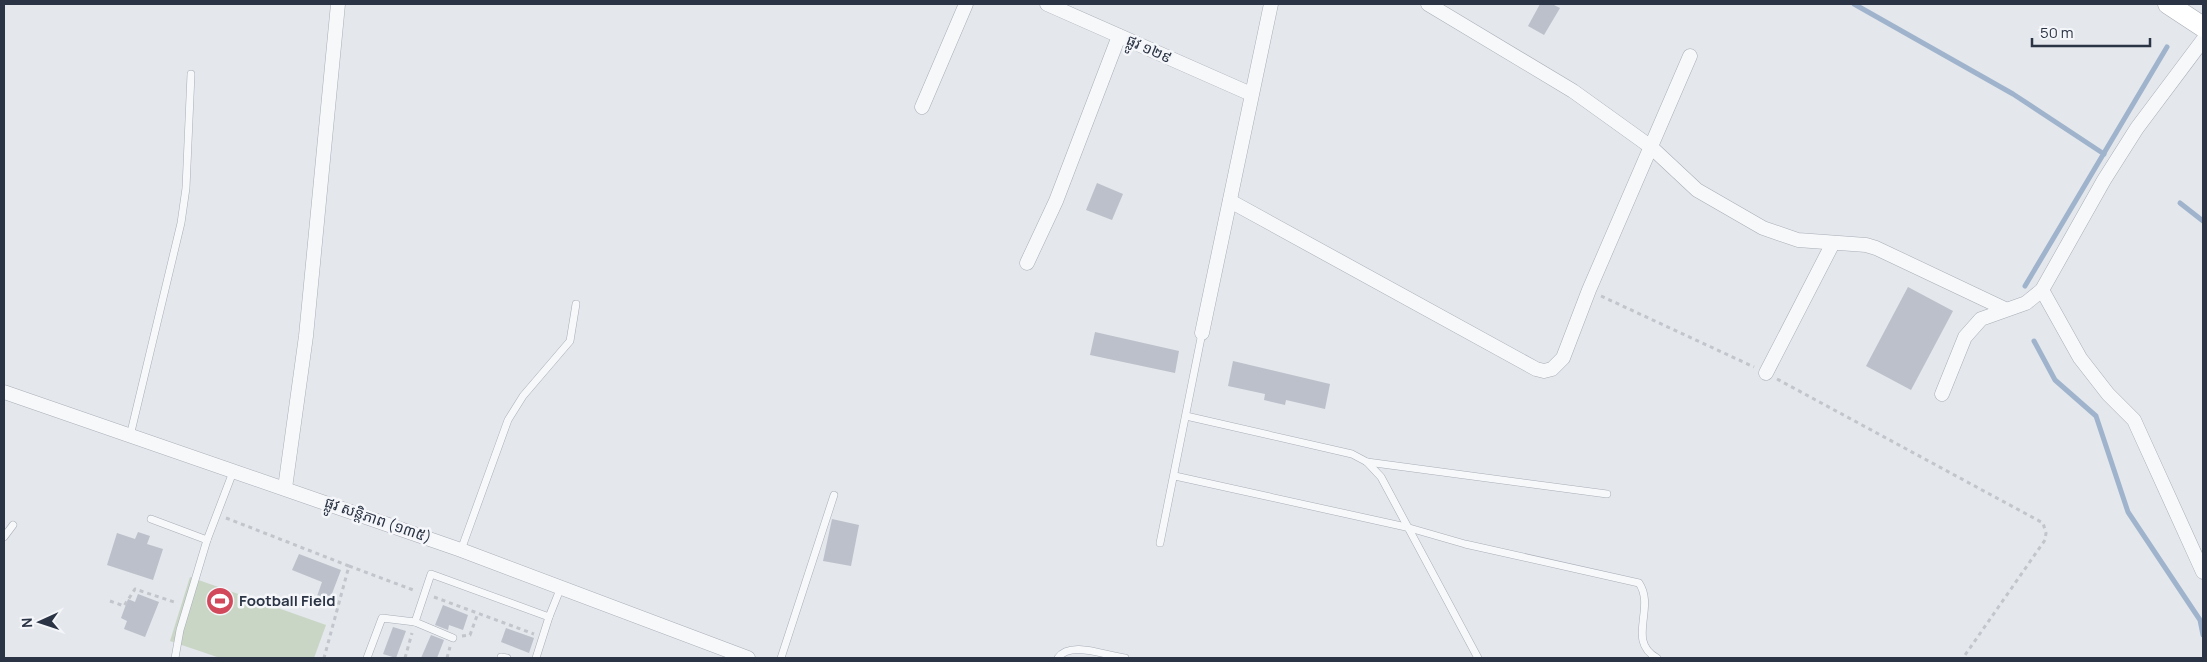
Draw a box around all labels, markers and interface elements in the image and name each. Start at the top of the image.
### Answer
scale bar [2032,15,2150,47]
text: 50 m [2040,22,2074,43]
street label: ផ្លូវ ១២៩ [1122,29,1175,71]
street label: ផ្លូវ សន្តិភាព (១៣៥) [321,491,435,551]
sports icon: Football Field [205,586,235,616]
place label: Football Field [239,590,336,611]
north arrow [15,597,65,647]
text: N [17,617,36,628]

